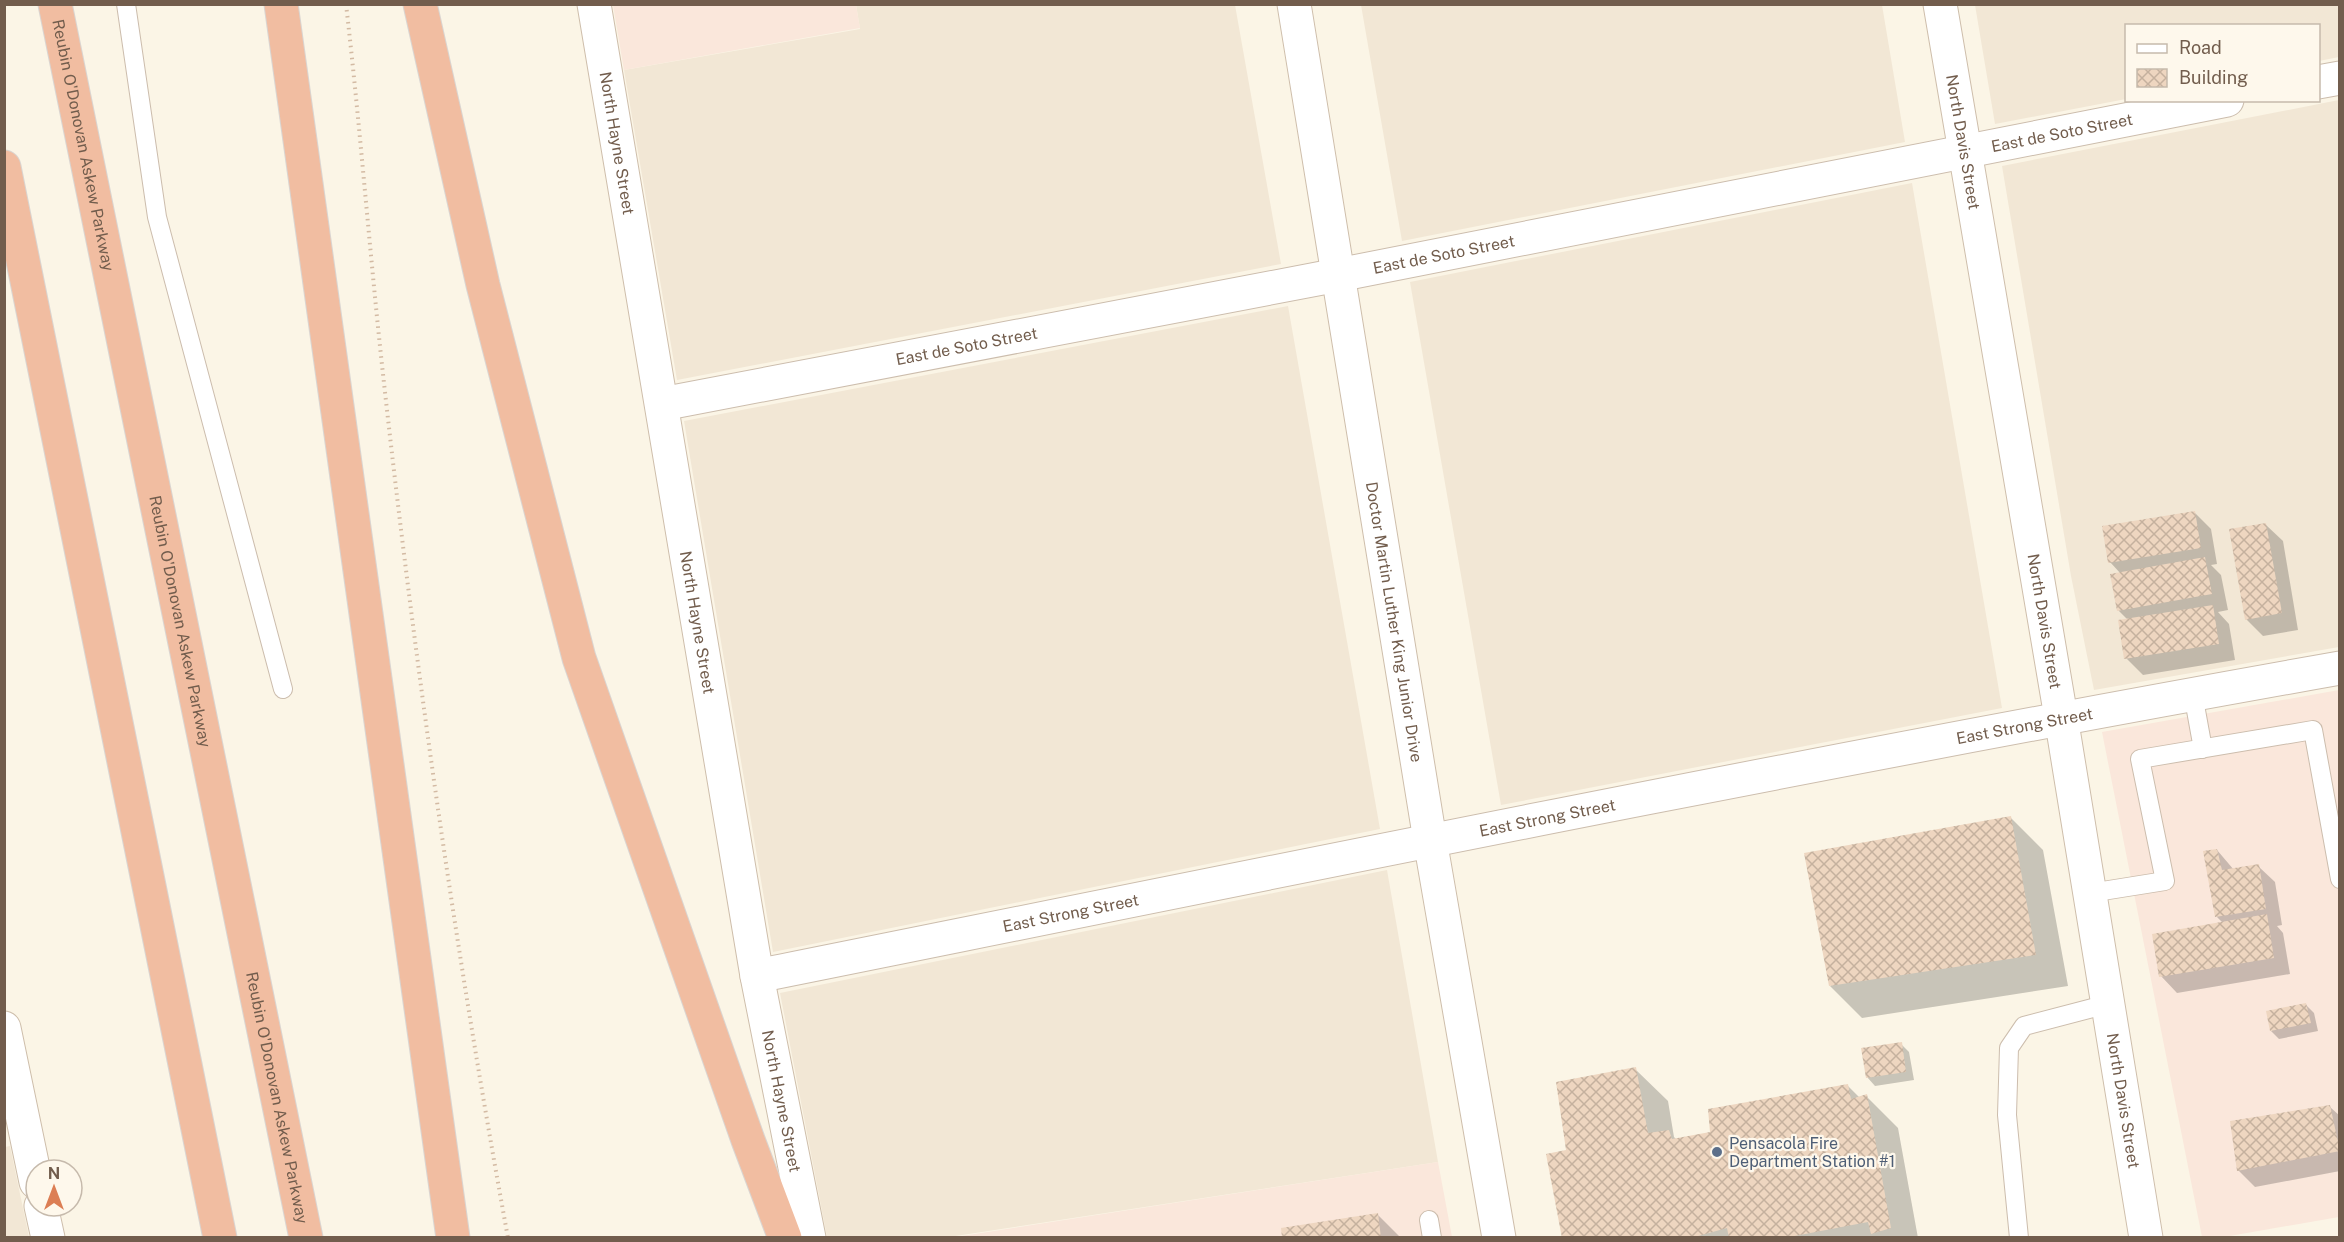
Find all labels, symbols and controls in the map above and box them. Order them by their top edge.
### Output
street label: Reubin O'Donovan Askew Parkway [49,17,119,273]
legend [2125,24,2320,102]
text: Road [2179,37,2222,58]
text: Building [2179,67,2248,88]
street label: North Hayne Street [596,70,639,216]
street label: North Davis Street [1943,73,1984,211]
street label: East de Soto Street [1989,109,2134,156]
street label: East de Soto Street [1371,231,1516,277]
street label: East de Soto Street [894,323,1039,369]
street label: Doctor Martin Luther King Junior Drive [1362,480,1427,764]
street label: Reubin O'Donovan Askew Parkway [146,494,216,749]
street label: North Hayne Street [676,549,719,695]
street label: North Davis Street [2024,552,2066,690]
street label: East Strong Street [1955,704,2094,748]
street label: East Strong Street [1478,795,1617,840]
street label: East Strong Street [1001,890,1140,936]
street label: Reubin O'Donovan Askew Parkway [243,970,312,1226]
street label: North Hayne Street [758,1028,805,1174]
street label: North Davis Street [2103,1032,2144,1170]
place label: Pensacola Fire Department Station #1 [1729,1134,1895,1171]
marker: Pensacola Fire Department Station #1 [1710,1145,1724,1159]
north arrow [24,1158,84,1218]
text: N [48,1164,60,1183]

